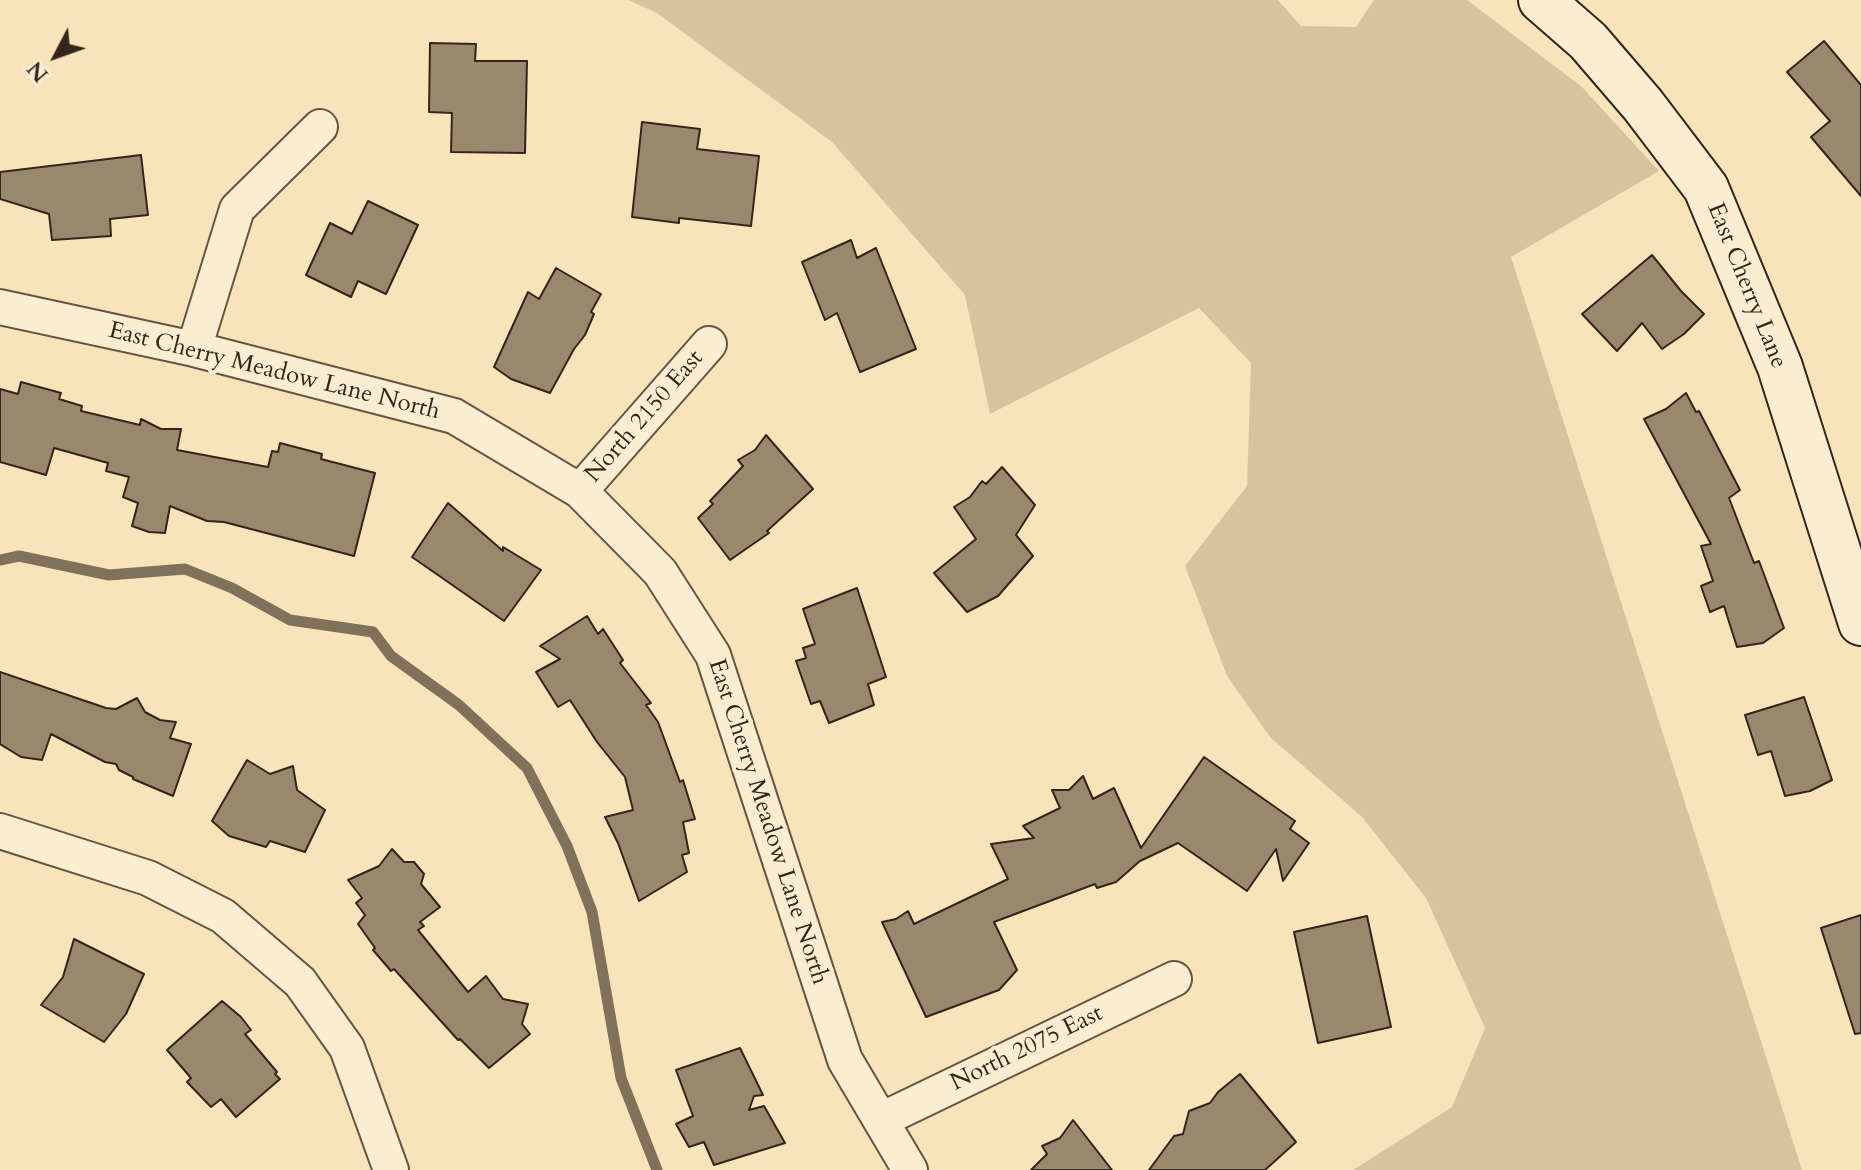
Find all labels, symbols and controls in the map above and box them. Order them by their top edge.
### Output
north arrow [16,16,96,96]
text: N [20,55,55,89]
street label: East Cherry Lane [1700,199,1792,373]
street label: East Cherry Meadow Lane North [105,317,443,427]
street label: North 2150 East [580,345,710,489]
street label: East Cherry Meadow Lane North [701,656,833,988]
street label: North 2075 East [946,1000,1108,1098]

